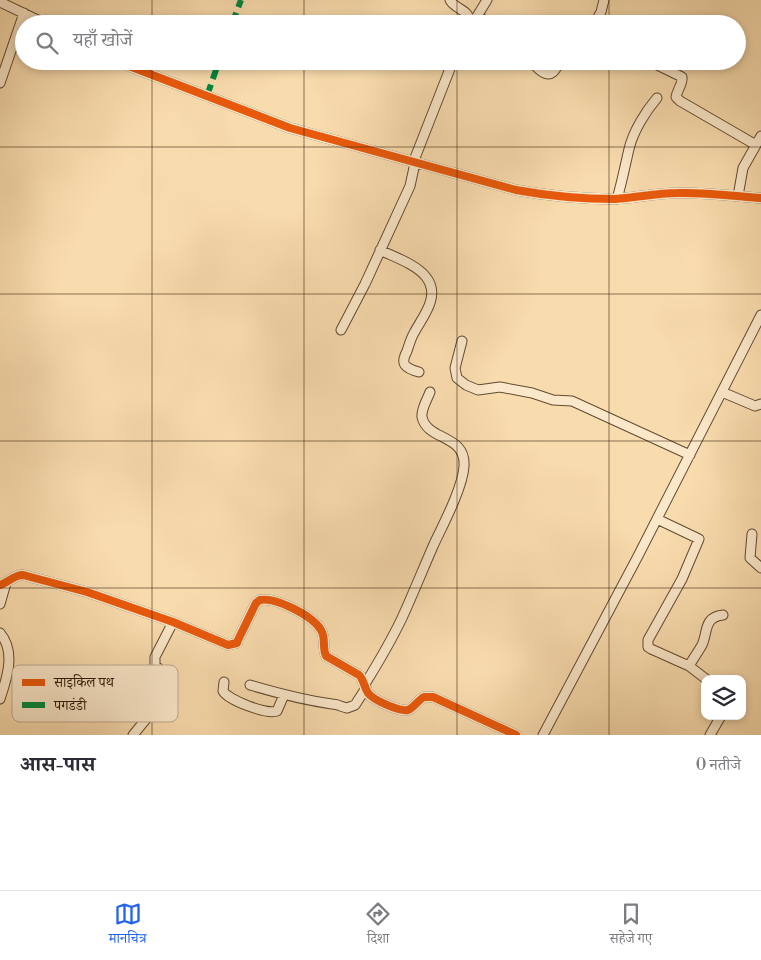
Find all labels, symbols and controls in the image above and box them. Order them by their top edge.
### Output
search box [15,15,746,70]
text: यहाँ खोजें [73,28,133,52]
icon: search [33,29,61,57]
legend [12,665,178,722]
text: साइकिल पथ [53,674,115,692]
map controls [701,675,746,720]
button: layers [701,675,746,720]
text: पगडंडी [53,697,87,715]
text: आस-पास [20,752,95,778]
text: 0 नतीजे [696,755,741,775]
tab: मानचित्र [109,900,147,952]
tab: दिशा [364,900,392,952]
tab: सहेजे गए [610,900,652,952]

